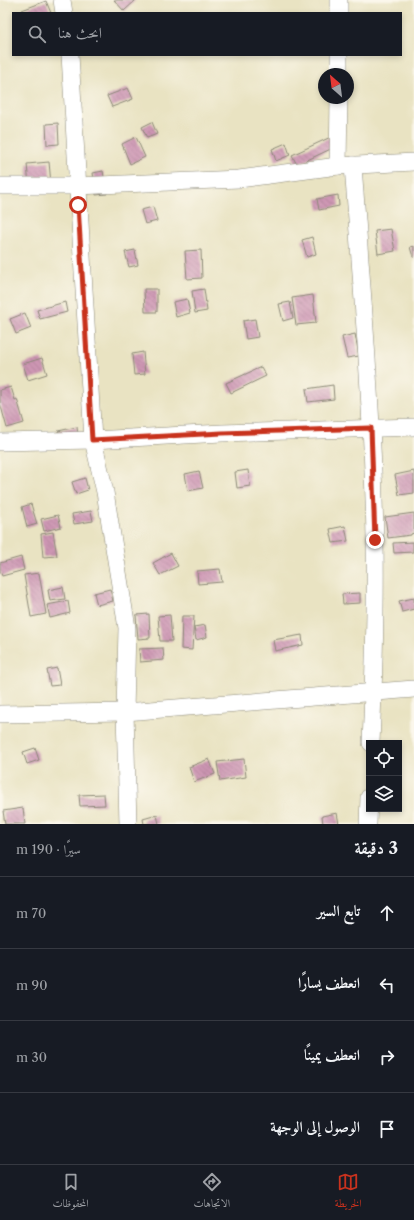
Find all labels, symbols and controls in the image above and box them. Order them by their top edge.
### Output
search box [12,12,402,56]
icon: search [26,23,48,45]
text: ابحث هنا [58,23,102,42]
north arrow [318,68,354,104]
route start [69,196,87,214]
route end [366,531,384,549]
map controls [366,740,402,812]
button: locate [366,740,402,776]
button: layers [366,776,402,812]
text: 3 دقيقة [354,838,398,858]
text: سيرًا · 190 m [16,841,81,857]
text: تابع السير [317,901,360,920]
icon: ahead [376,902,398,924]
text: 70 m [16,905,46,921]
text: انعطف يسارًا [298,973,360,992]
icon: left [376,974,398,996]
text: 90 m [16,977,47,993]
text: انعطف يمينًا [304,1045,360,1064]
icon: right [376,1046,398,1068]
text: 30 m [16,1049,47,1065]
text: الوصول إلى الوجهة [270,1117,360,1136]
icon: arrive [376,1118,398,1140]
tab: المحفوظات [52,1171,89,1214]
tab: الاتجاهات [193,1171,230,1214]
tab: الخريطة [335,1171,362,1214]

